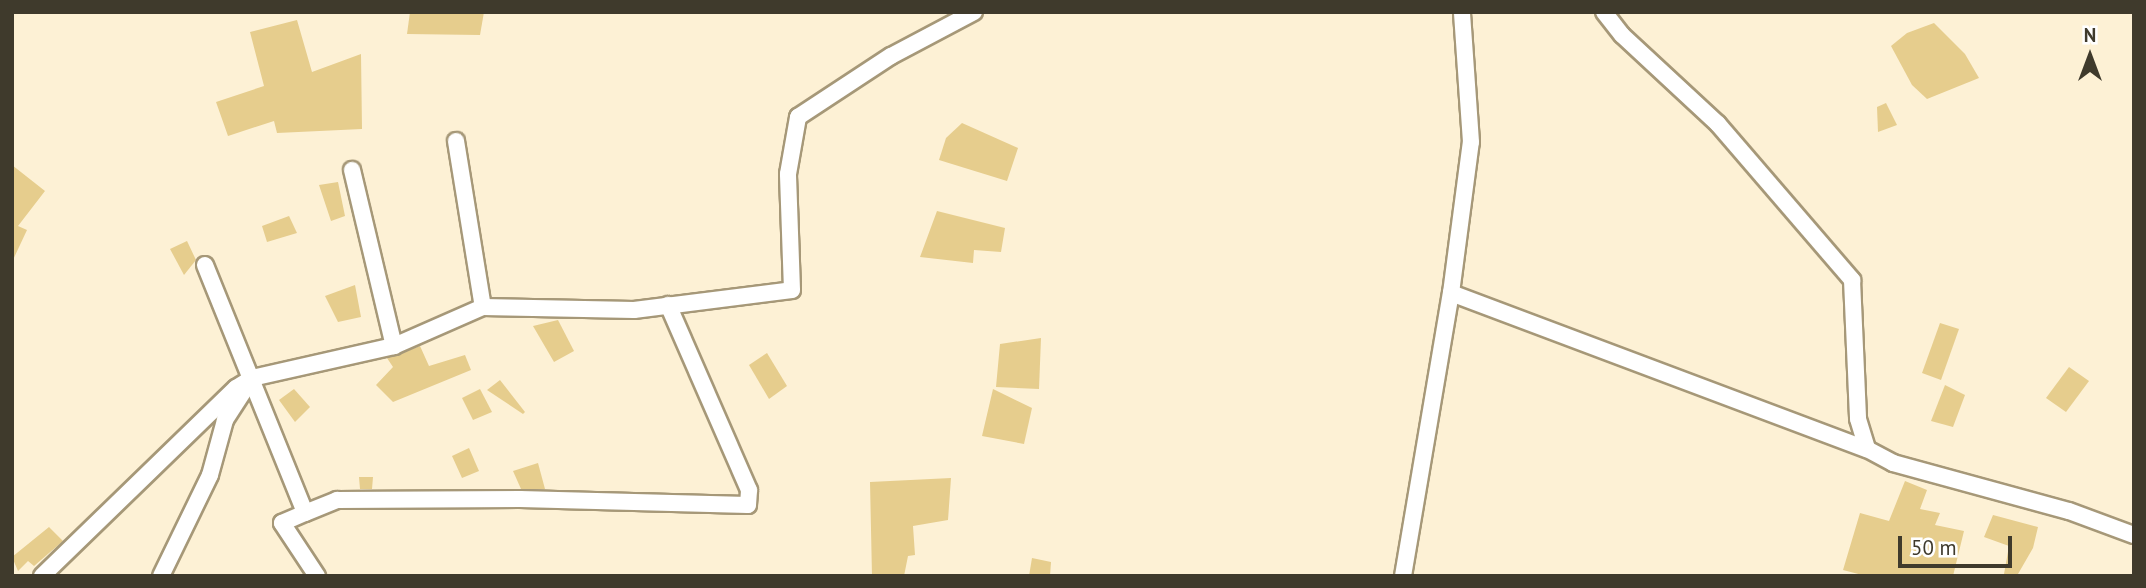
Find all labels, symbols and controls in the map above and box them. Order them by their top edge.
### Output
north arrow [2055,21,2125,91]
text: N [2084,23,2096,47]
scale bar [1901,522,2015,566]
text: 50 m [1911,534,1957,561]

